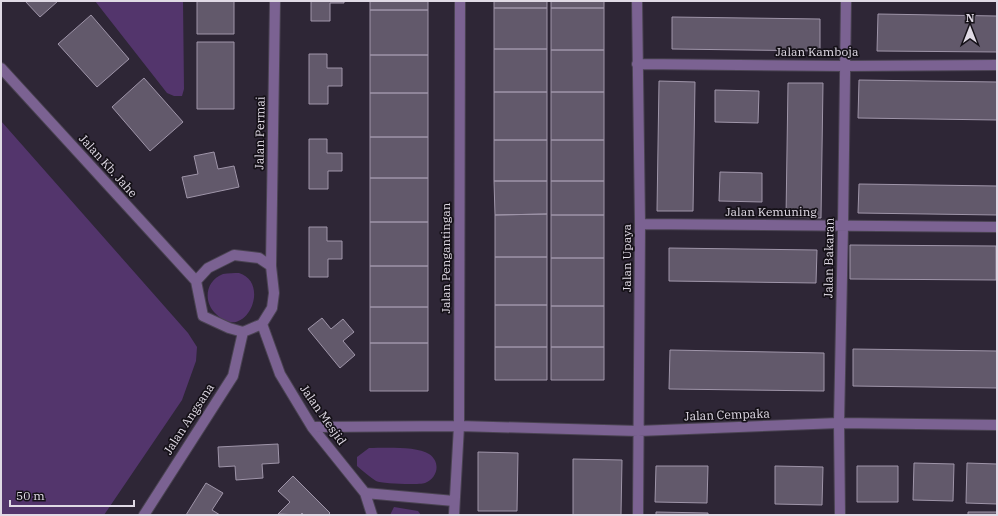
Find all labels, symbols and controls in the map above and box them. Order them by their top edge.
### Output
north arrow [950,8,990,48]
text: N [966,11,975,25]
street label: Jalan Kamboja [775,44,859,59]
street label: Jalan Permai [251,96,268,170]
street label: Jalan Kb. Jahe [76,131,141,200]
street label: Jalan Pengantingan [438,202,453,314]
street label: Jalan Kemuning [725,204,817,219]
street label: Jalan Bakaran [820,217,837,298]
street label: Jalan Upaya [619,224,634,292]
street label: Jalan Angsana [160,380,217,457]
street label: Jalan Mesjid [297,382,350,448]
street label: Jalan Cempaka [684,405,771,423]
scale bar [10,482,134,508]
text: 50 m [16,488,45,503]

